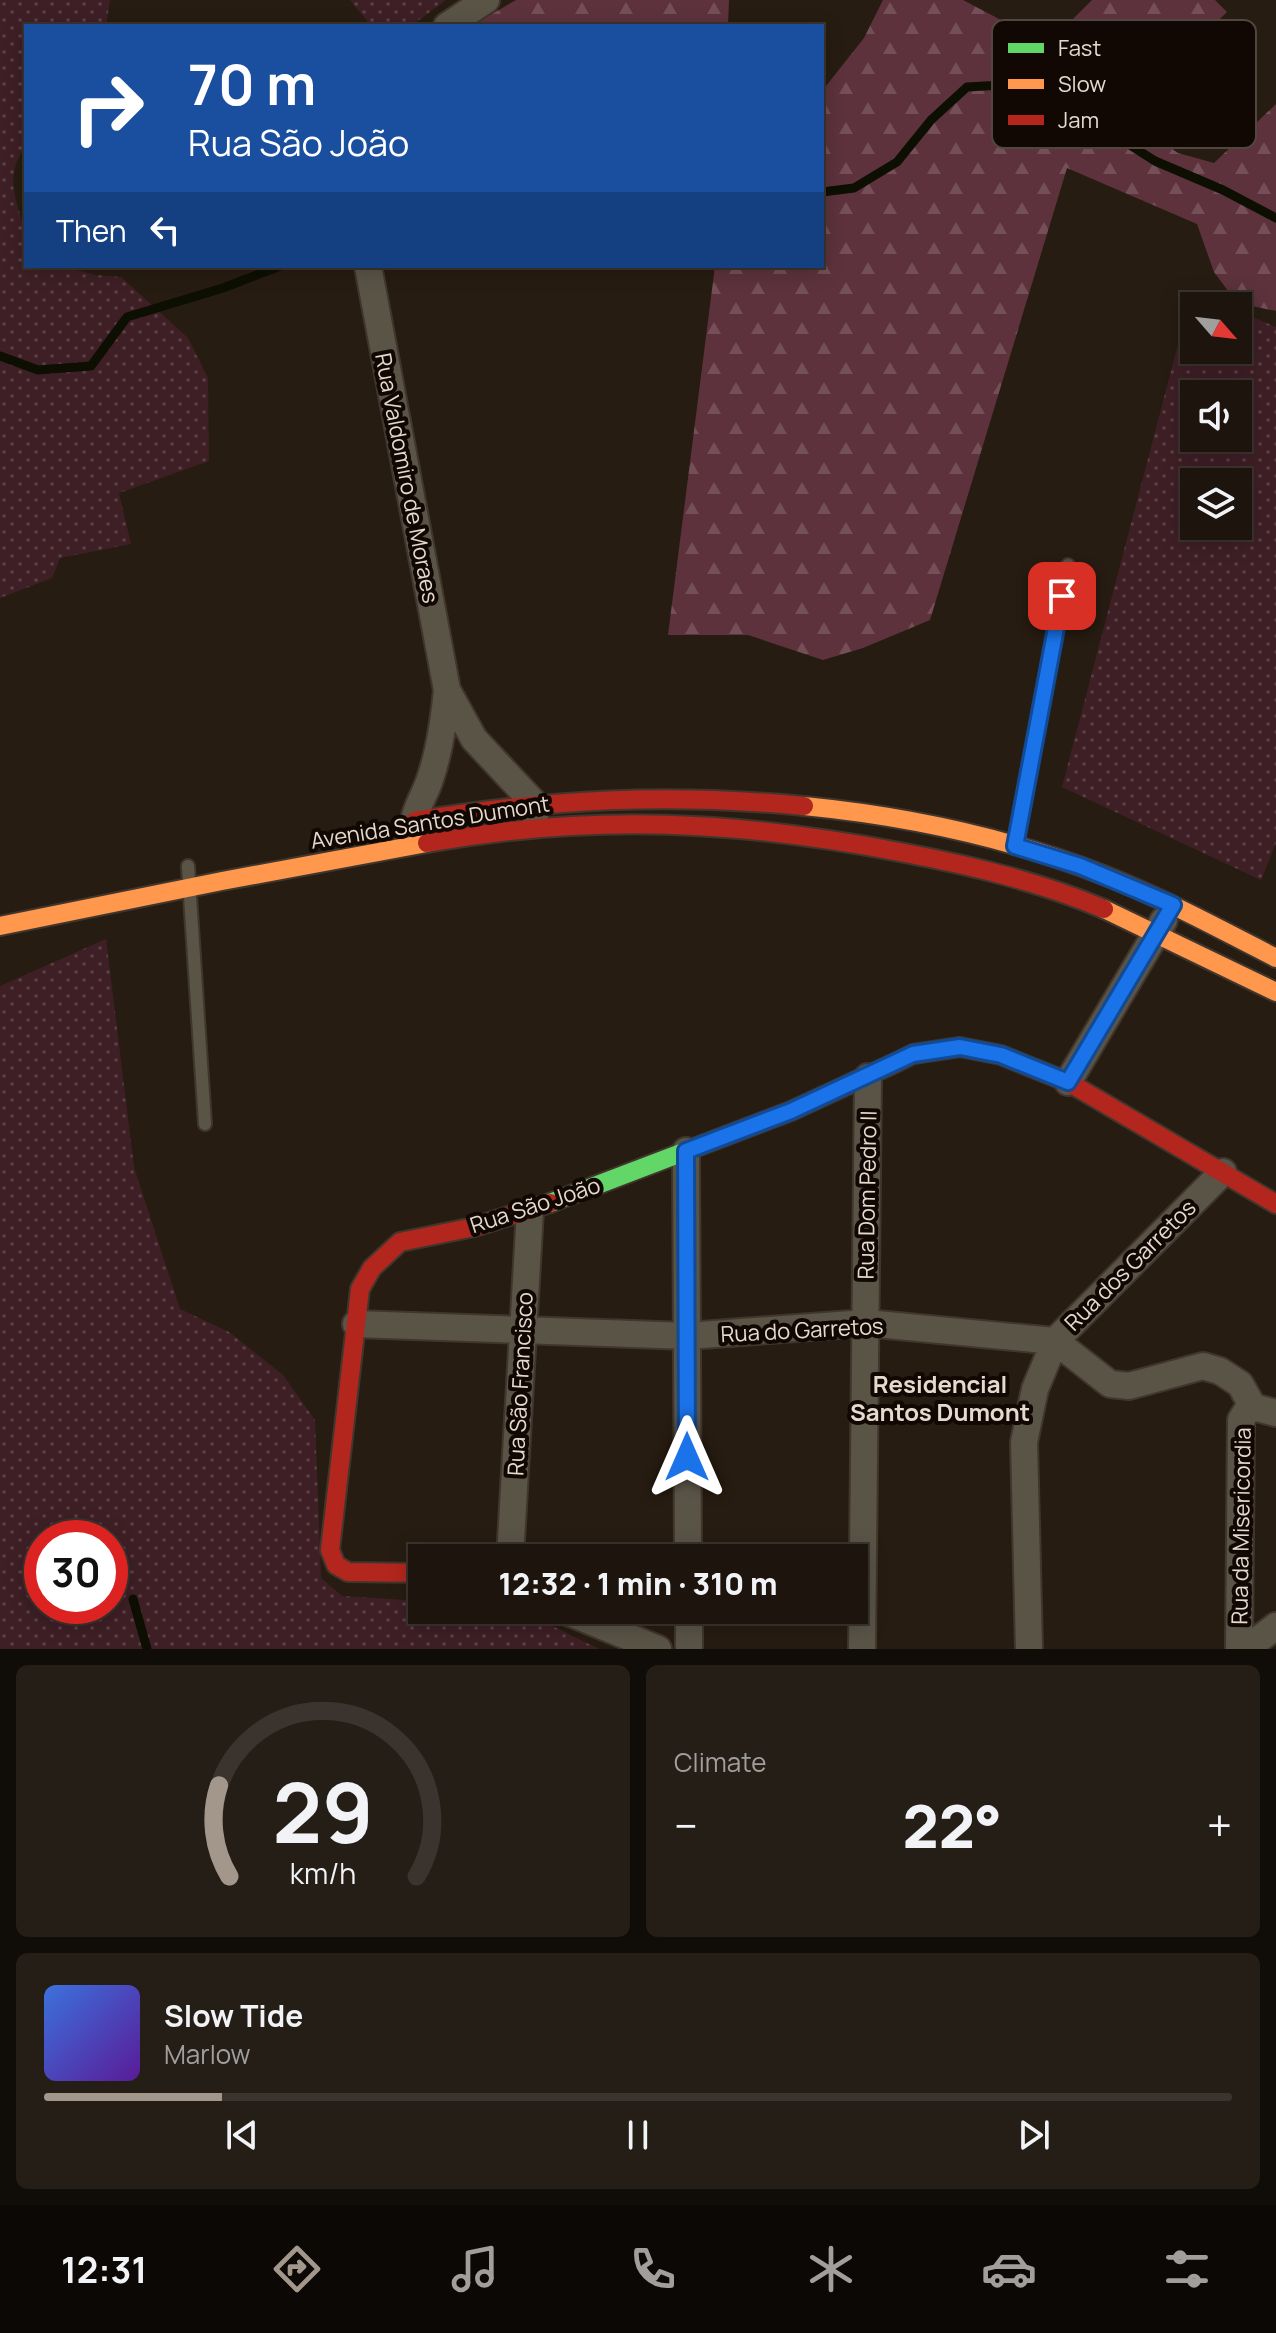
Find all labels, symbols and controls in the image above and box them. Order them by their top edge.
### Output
legend [992,20,1256,148]
text: Fast [1058,33,1101,63]
text: 70 m [188,45,316,122]
icon: right [56,56,160,160]
text: Slow [1058,69,1106,99]
text: Jam [1058,105,1099,135]
text: Rua São João [188,118,409,167]
icon: left [143,208,187,252]
text: Then [56,210,127,251]
north arrow [1180,292,1252,364]
map controls [1180,292,1252,540]
street label: Rua Valdomiro de Moraes [368,350,446,606]
button: sound [1180,380,1252,452]
button: layers [1180,468,1252,540]
pin [1028,562,1096,630]
icon: arrive [1040,574,1084,618]
street label: Avenida Santos Dumont [308,788,552,856]
street label: Rua Dom Pedro II [851,1110,883,1280]
street label: Rua São João [466,1170,604,1240]
street label: Rua dos Garretos [1058,1193,1202,1337]
street label: Rua São Francisco [500,1291,540,1477]
street label: Rua do Garretos [720,1311,884,1349]
district label: Residencial Santos Dumont [850,1367,1030,1428]
position arrow [645,1415,729,1499]
street label: Rua da Misericordia [1224,1427,1258,1625]
speed limit sign: 30 [24,1520,128,1624]
text: 12:32 · 1 min · 310 m [498,1563,778,1604]
text: Climate [674,1744,766,1780]
text: 29 [272,1754,374,1868]
text: 22° [902,1784,1002,1866]
text: − [674,1795,698,1855]
text: + [1207,1795,1232,1855]
text: km/h [290,1854,356,1893]
text: Slow Tide [164,1995,303,2036]
text: Marlow [164,2036,251,2072]
icon: previous [220,2113,264,2157]
icon: pause [616,2113,660,2157]
icon: next [1012,2113,1056,2157]
icon: directions [269,2241,325,2297]
icon: music [447,2241,503,2297]
icon: phone [625,2241,681,2297]
icon: climate [803,2241,859,2297]
icon: car [981,2241,1037,2297]
icon: filters [1159,2241,1215,2297]
text: 12:31 [61,2245,147,2294]

